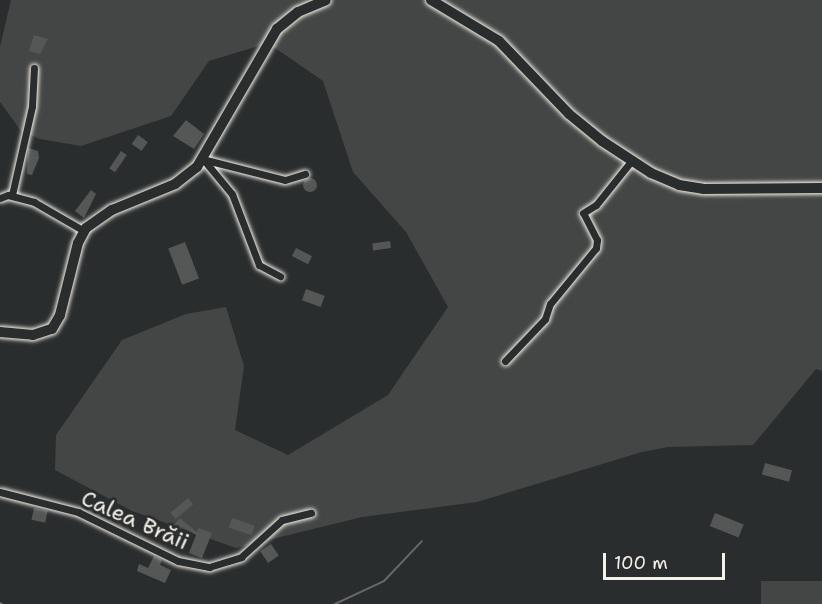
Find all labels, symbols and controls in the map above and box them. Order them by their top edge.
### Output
street label: Calea Brăii [77,485,193,555]
scale bar [606,541,728,579]
text: 100 m [614,551,668,575]

